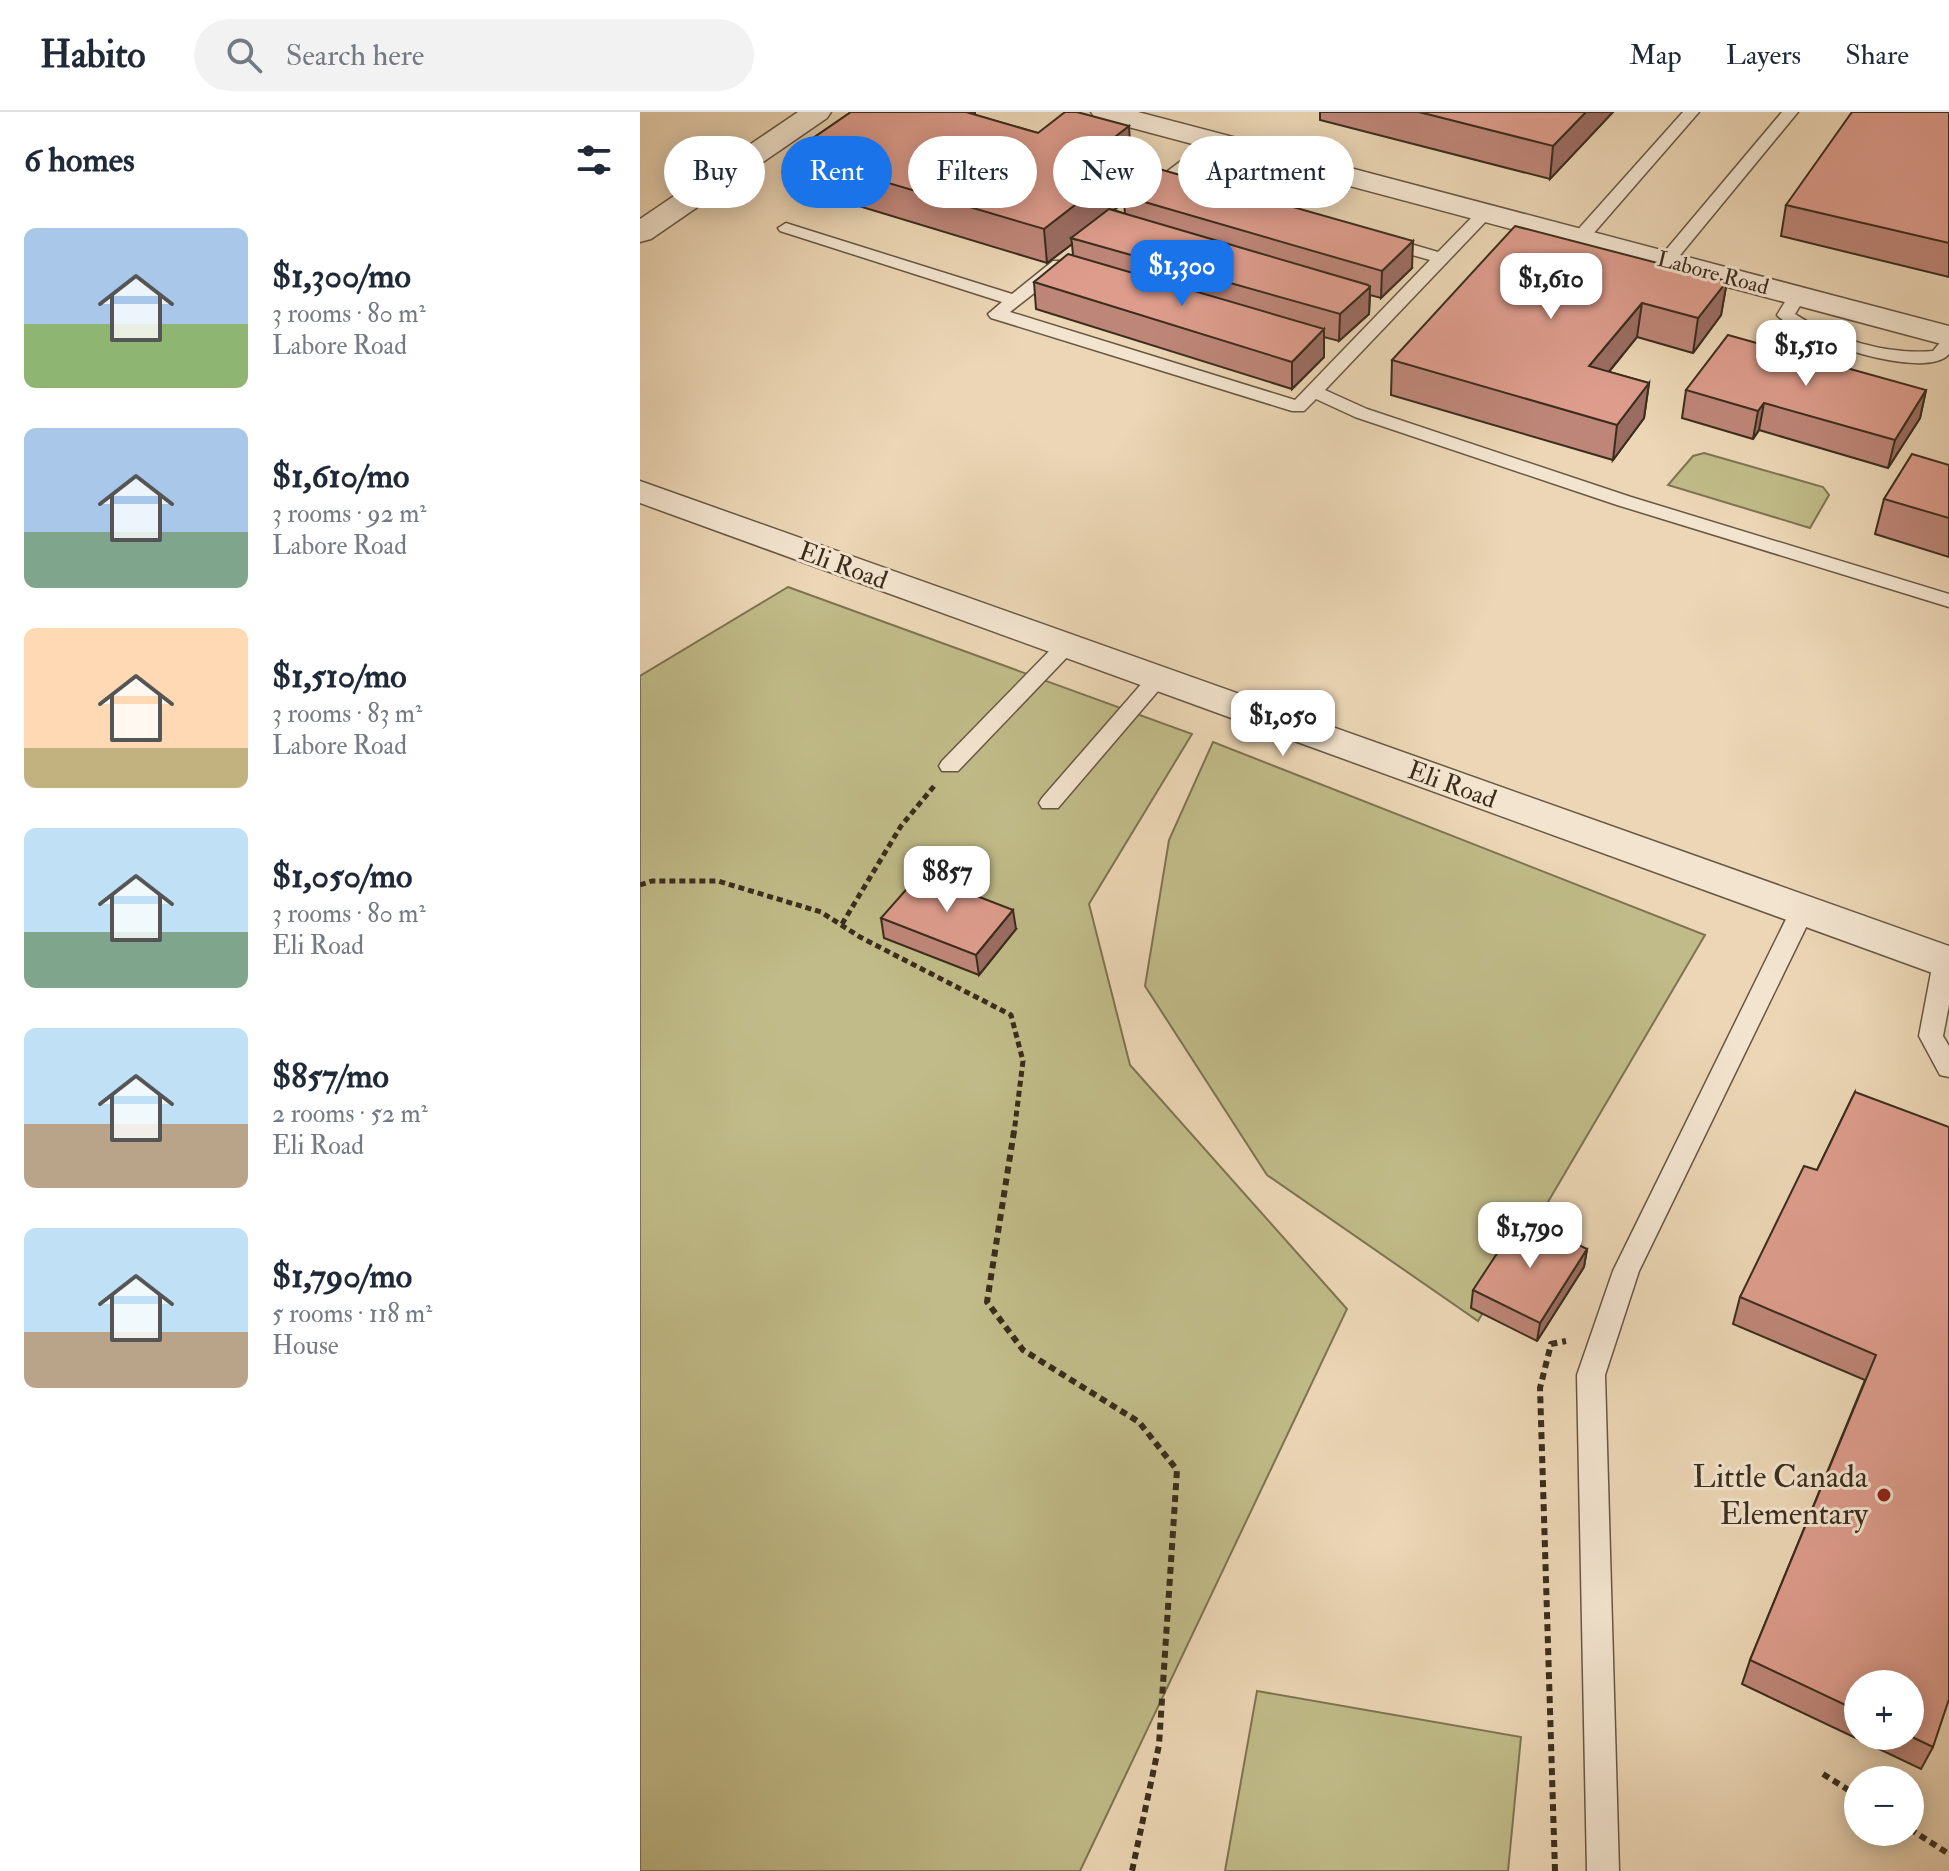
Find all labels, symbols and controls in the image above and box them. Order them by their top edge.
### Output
search box [194,19,754,91]
text: Habito [40,31,146,79]
icon: search [222,33,266,77]
text: Search here [286,37,424,74]
text: Map [1629,38,1682,73]
text: Layers [1726,38,1801,73]
text: Share [1845,38,1909,73]
chip: Buy [664,136,765,208]
chip: Rent [781,136,892,208]
chip: Filters [908,136,1037,208]
chip: New [1053,136,1162,208]
chip: Apartment [1178,136,1354,208]
icon: filters [572,138,616,182]
text: 6 homes [24,139,135,182]
pin: $1,300 [1117,240,1247,308]
street label: Labore Road [1654,245,1772,301]
text: $1,300 [1149,250,1215,282]
pin: $1,610 [1486,253,1616,321]
text: $1,300/mo [272,255,411,298]
icon: home [88,260,184,356]
text: $1,610 [1518,263,1584,295]
text: 3 rooms · 80 m² [272,298,426,330]
pin: $1,510 [1741,320,1871,388]
text: Labore Road [272,330,407,362]
text: $1,510 [1774,330,1838,362]
text: $1,610/mo [272,455,409,498]
icon: home [88,460,184,556]
text: 3 rooms · 92 m² [272,498,427,530]
text: Labore Road [272,530,407,562]
street label: Eli Road [794,535,892,597]
text: $1,510/mo [272,655,407,698]
icon: home [88,660,184,756]
pin: $1,050 [1218,690,1348,758]
text: 3 rooms · 83 m² [272,698,422,730]
text: $1,050 [1249,700,1317,732]
text: Labore Road [272,730,407,762]
street label: Eli Road [1403,754,1501,816]
pin: $857 [900,846,994,914]
text: $1,050/mo [272,855,412,898]
text: $857 [922,856,972,888]
icon: home [88,860,184,956]
text: 3 rooms · 80 m² [272,898,426,930]
text: Eli Road [272,930,364,962]
text: $857/mo [272,1055,389,1098]
icon: home [88,1060,184,1156]
text: 2 rooms · 52 m² [272,1098,428,1130]
text: Eli Road [272,1130,364,1162]
pin: $1,790 [1465,1202,1595,1270]
text: $1,790 [1496,1212,1564,1244]
text: $1,790/mo [272,1255,412,1298]
icon: home [88,1260,184,1356]
text: 5 rooms · 118 m² [272,1298,432,1330]
text: House [272,1330,339,1362]
place label: Little Canada Elementary [1693,1457,1869,1534]
marker: Little Canada Elementary [1875,1486,1893,1504]
map controls [1844,1670,1924,1846]
button: + [1844,1670,1924,1750]
button: − [1844,1766,1924,1846]

